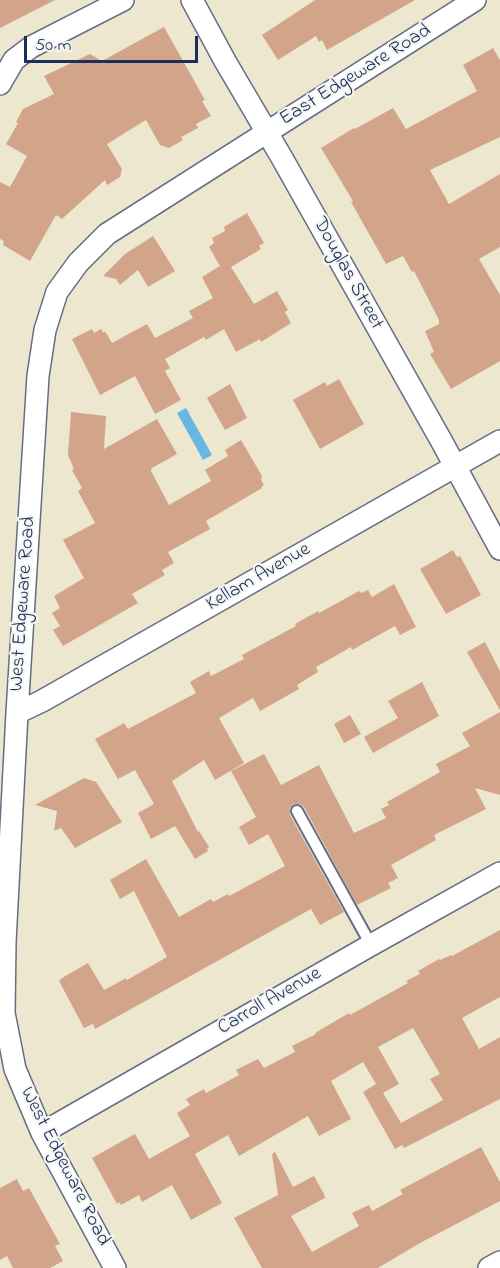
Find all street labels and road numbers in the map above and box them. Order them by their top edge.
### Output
street label: East Edgeware Road [276,20,436,132]
street label: Douglas Street [306,214,388,334]
street label: West Edgeware Road [6,516,42,692]
street label: Kellam Avenue [203,538,315,618]
street label: Carroll Avenue [214,963,326,1041]
street label: West Edgeware Road [14,1083,114,1251]

